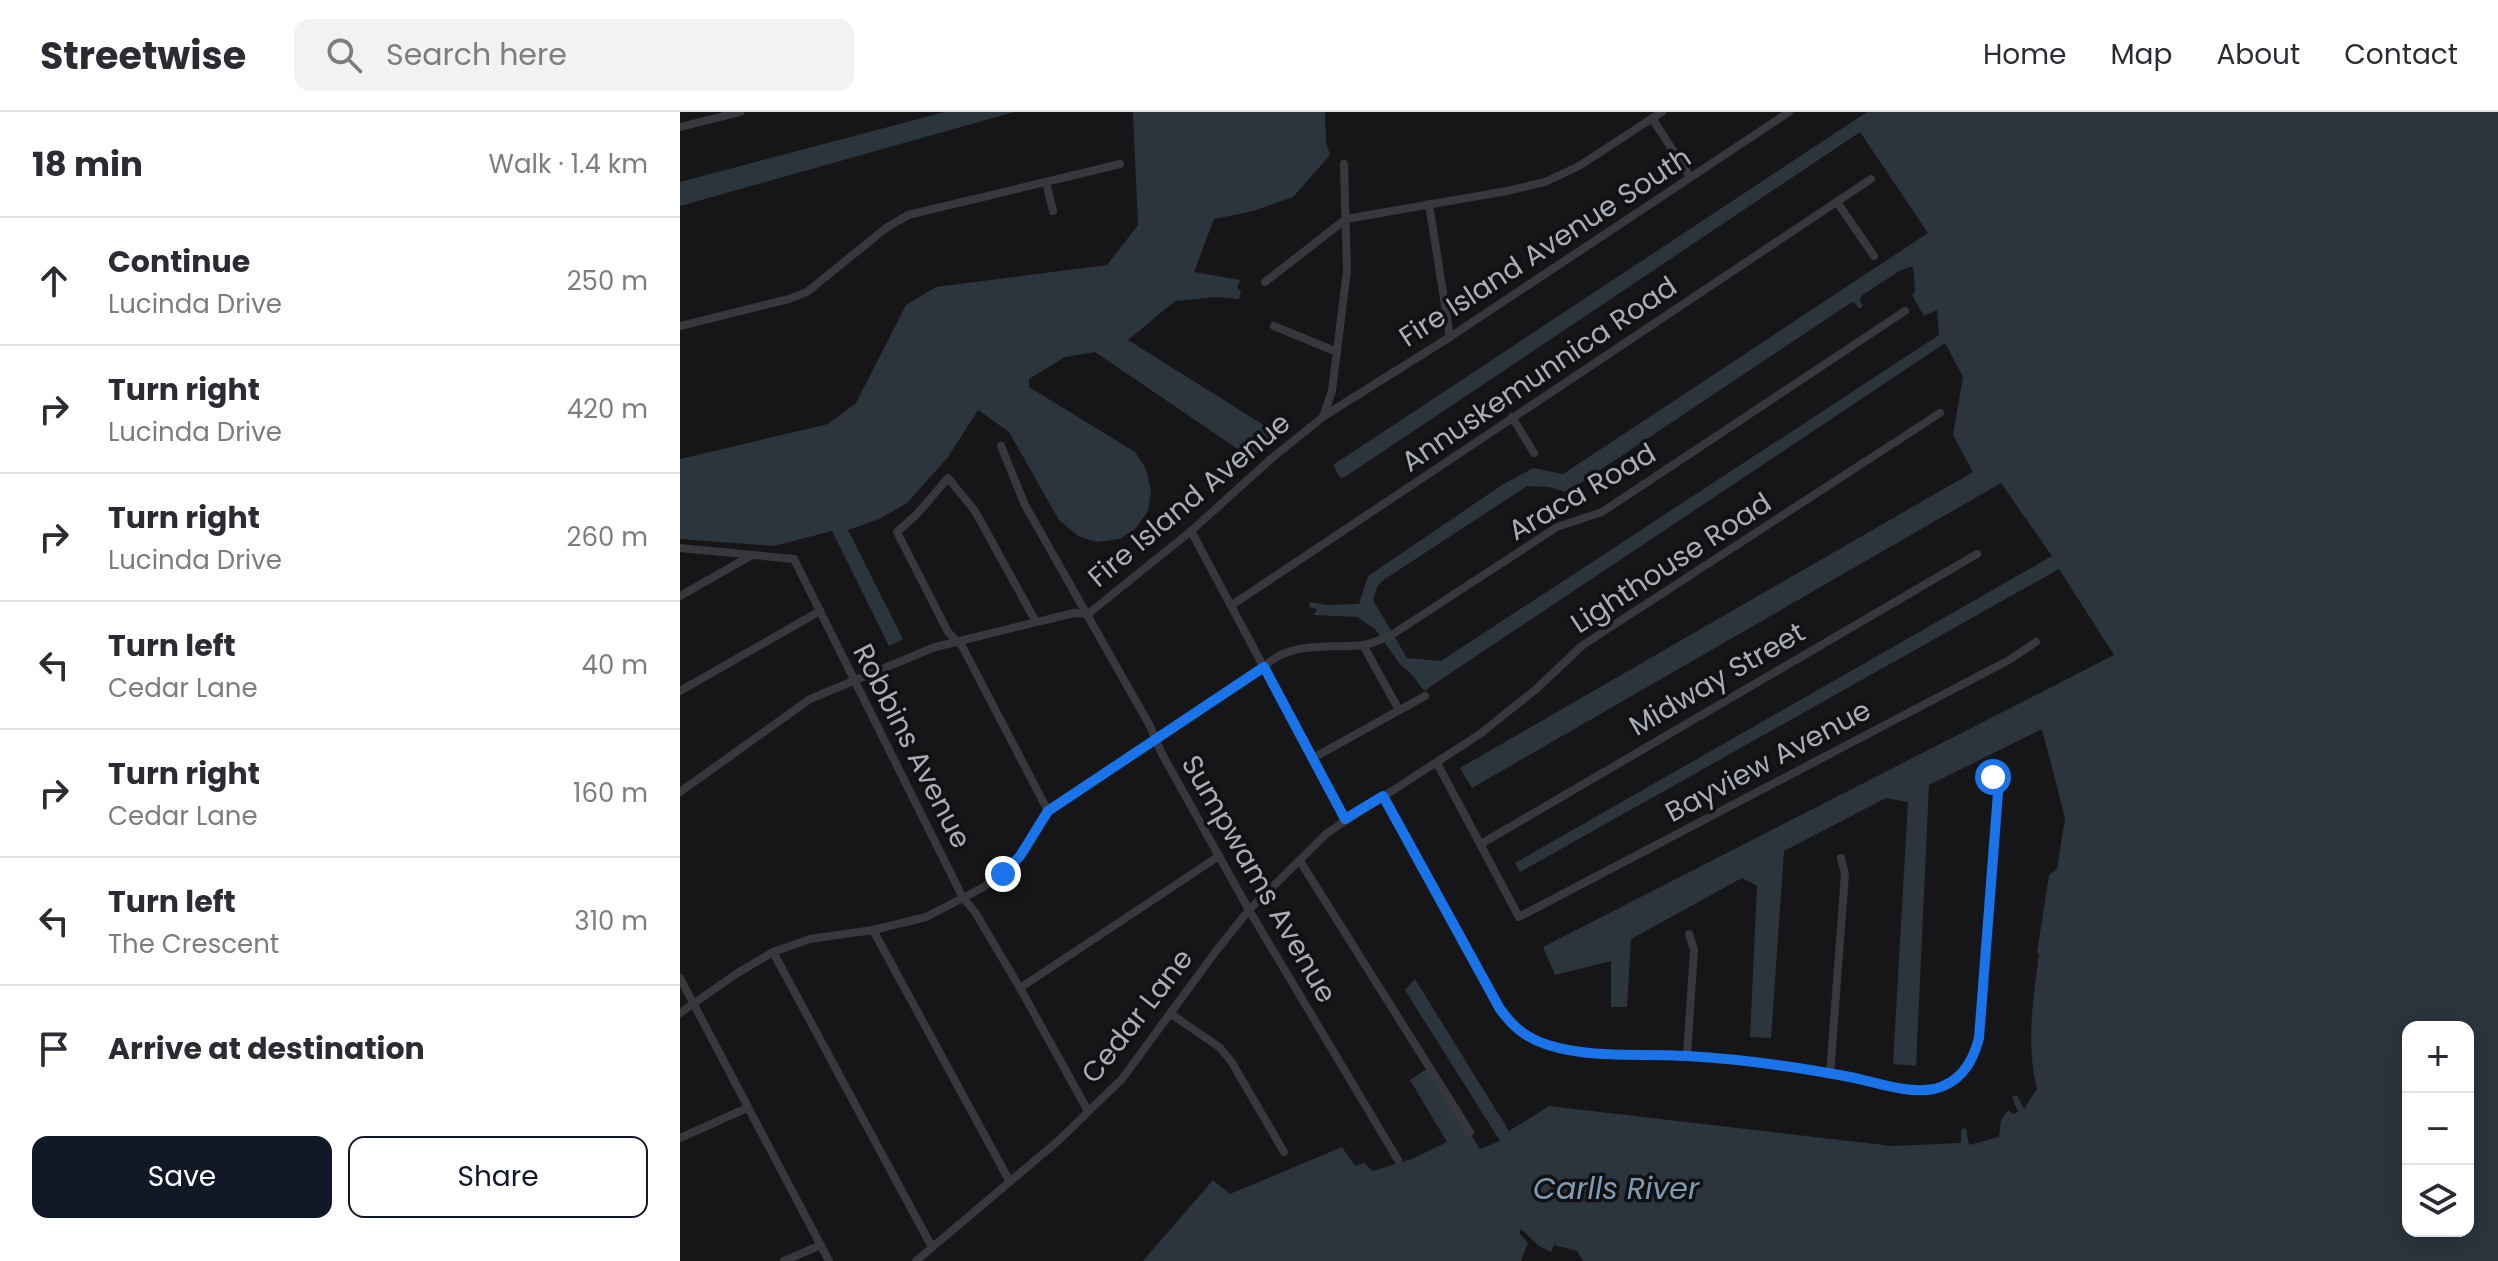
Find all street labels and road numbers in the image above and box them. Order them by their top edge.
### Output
street label: Fire Island Avenue South [1391,138,1699,356]
street label: Annuskemunnica Road [1393,267,1685,481]
street label: Fire Island Avenue [1080,404,1298,596]
street label: Araca Road [1501,434,1663,550]
street label: Lighthouse Road [1563,483,1779,643]
street label: Midway Street [1622,613,1812,745]
street label: Robbins Avenue [844,637,980,855]
street label: Bayview Avenue [1658,690,1878,832]
street label: Sumpwams Avenue [1172,748,1346,1010]
street label: Cedar Lane [1072,941,1202,1091]

